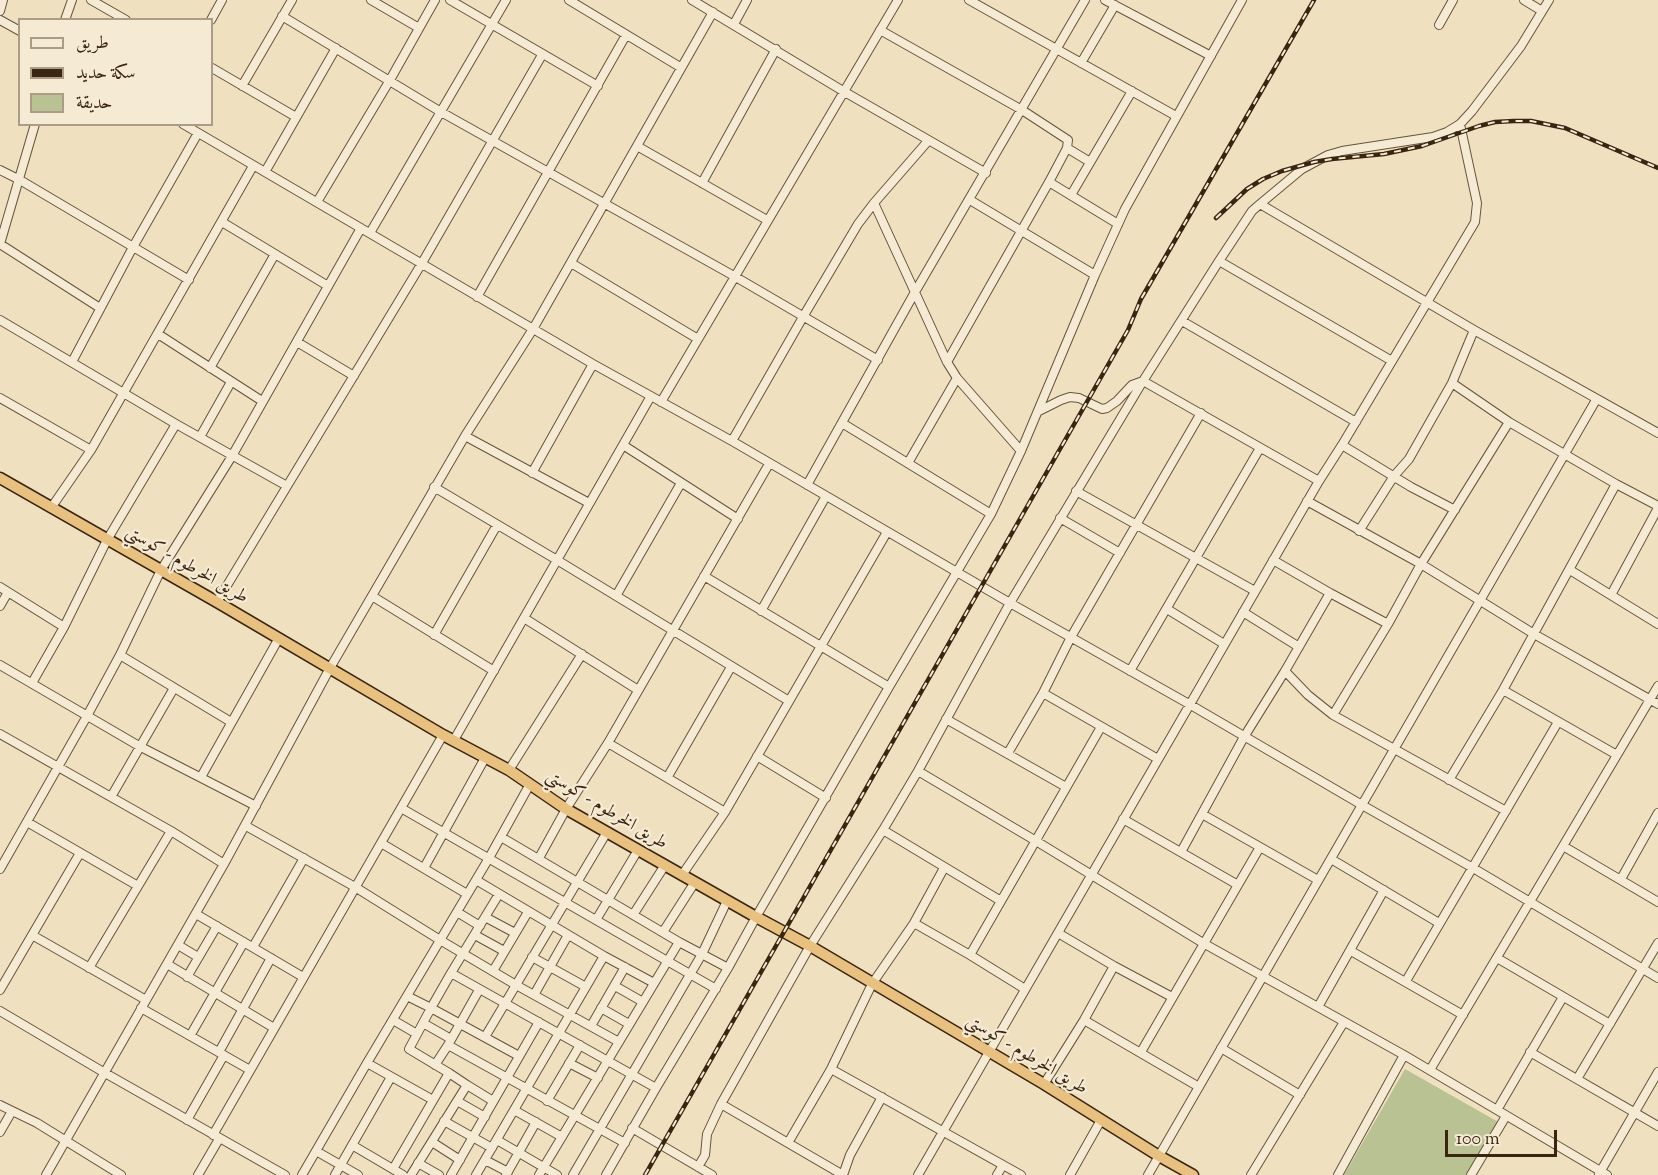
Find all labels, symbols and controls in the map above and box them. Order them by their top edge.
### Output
legend [18,18,213,126]
text: طريق [76,31,109,57]
text: سكة حديد [76,61,136,87]
text: حديقة [76,91,112,117]
street label: طريق الخرطوم - كوستي [121,522,251,610]
street label: طريق الخرطوم - كوستي [541,766,671,856]
street label: طريق الخرطوم - كوستي [961,1011,1091,1101]
scale bar [1448,1118,1560,1156]
text: 100 m [1456,1127,1500,1153]

